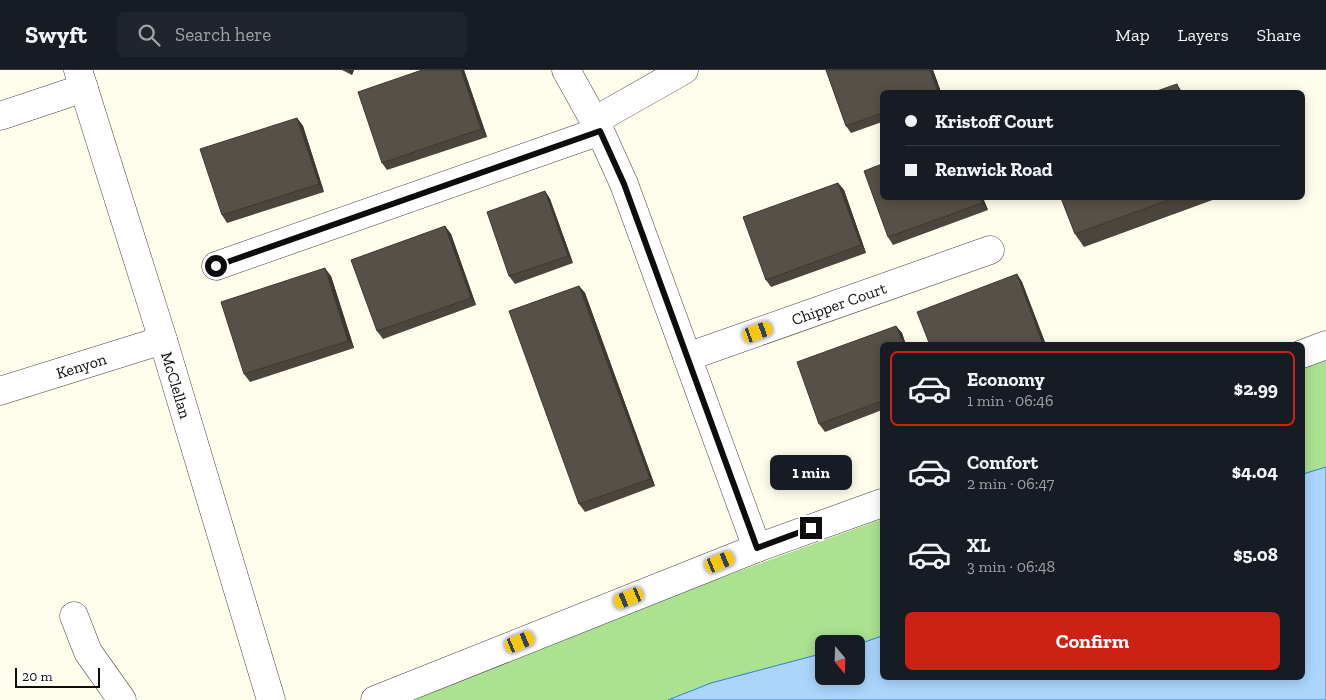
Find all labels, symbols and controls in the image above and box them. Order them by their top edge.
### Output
search box [117,12,467,57]
text: Swyft [25,20,87,49]
icon: search [135,21,163,49]
text: Search here [175,23,271,46]
text: Map [1115,24,1150,46]
text: Layers [1178,24,1229,46]
text: Share [1257,24,1301,46]
text: Kristoff Court [935,110,1053,133]
text: Renwick Road [935,158,1053,181]
route start [205,255,227,277]
street label: Chipper Court [789,278,889,329]
car [741,320,774,344]
street label: Kenyon [54,349,109,382]
street label: McClellan [158,349,196,421]
icon: car [907,366,952,411]
text: Economy [967,368,1045,391]
text: $2.99 [1234,377,1278,400]
text: 1 min · 06:46 [967,391,1053,410]
icon: car [907,449,952,494]
text: Comfort [967,451,1038,474]
callout: 1 min [770,456,852,490]
text: $4.04 [1232,460,1278,483]
text: 1 min [792,463,830,482]
text: 2 min · 06:47 [967,474,1054,493]
route end [800,517,822,539]
icon: car [907,532,952,577]
text: XL [967,534,990,557]
text: $5.08 [1233,543,1278,566]
car [703,549,736,575]
text: 3 min · 06:48 [967,557,1055,576]
car [612,585,645,611]
button: Confirm [905,612,1280,670]
car [503,629,536,655]
north arrow [815,635,865,685]
map controls [815,635,865,685]
scale bar [15,665,100,688]
text: 20 m [22,668,53,685]

